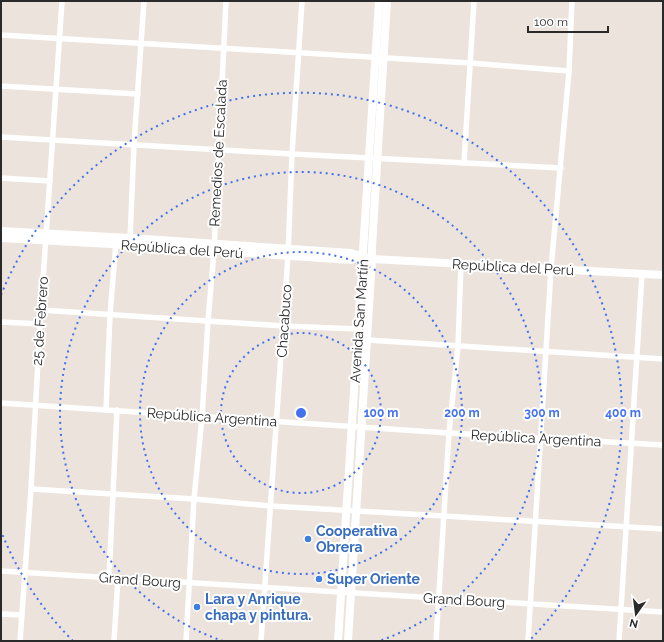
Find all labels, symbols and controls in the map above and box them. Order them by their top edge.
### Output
scale bar [528,8,608,34]
text: 100 m [534,15,568,29]
street label: Remedios de Escalada [206,79,230,227]
street label: República del Perú [120,237,244,261]
street label: República del Perú [451,256,575,278]
street label: Avenida San Martín [347,259,371,383]
street label: 25 de Febrero [29,276,51,366]
street label: Chacabuco [273,284,295,358]
street label: República Argentina [146,404,278,430]
centre of rings [294,406,308,420]
text: 100 m [364,406,398,420]
text: 200 m [444,406,480,420]
text: 300 m [524,406,560,420]
text: 400 m [605,406,641,420]
street label: República Argentina [470,427,602,449]
place label: Cooperativa Obrera [316,523,398,555]
marker: Cooperativa Obrera [303,534,313,544]
street label: Grand Bourg [98,569,182,591]
place label: Super Oriente [327,571,421,587]
marker: Super Oriente [314,574,324,584]
street label: Grand Bourg [422,590,506,610]
place label: Lara y Anrique chapa y pintura. [205,591,311,623]
north arrow [616,594,656,634]
marker: Lara y Anrique chapa y pintura. [192,602,202,612]
text: N [628,616,639,631]

